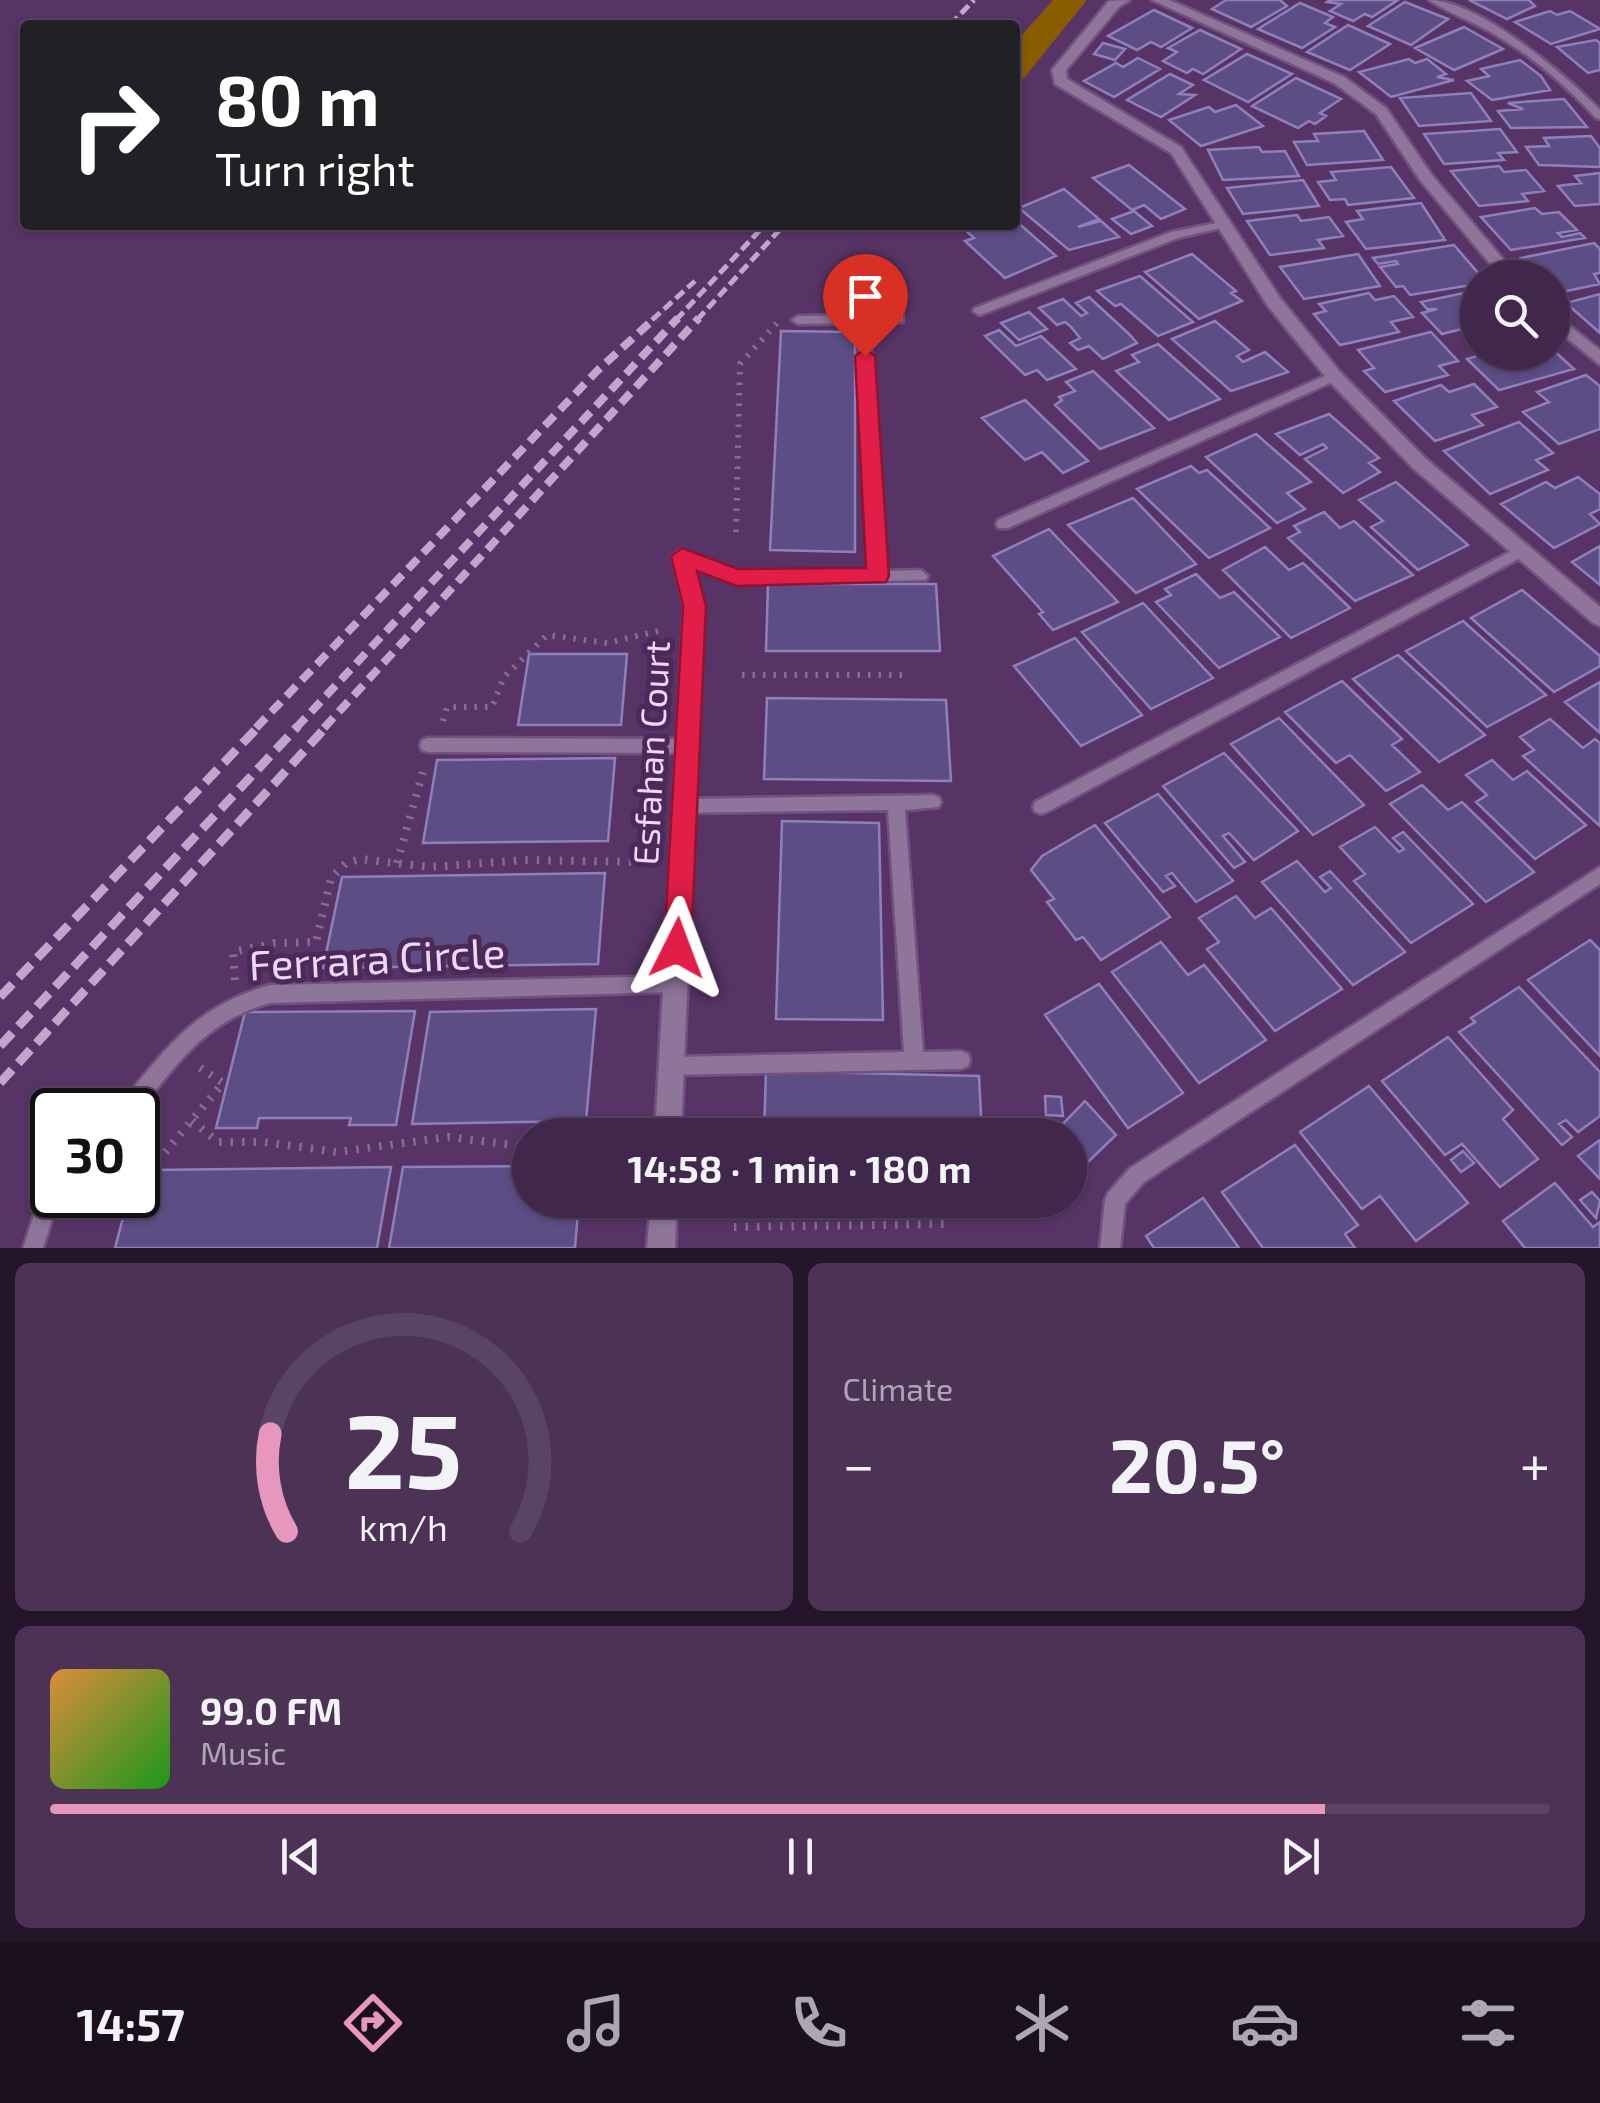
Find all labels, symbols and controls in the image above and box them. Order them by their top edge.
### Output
text: 80 m [215,56,380,140]
icon: right [50,60,180,190]
text: Turn right [215,141,415,195]
pin [823,254,908,357]
map controls [1460,260,1570,370]
button: search [1460,260,1570,370]
icon: arrive [838,269,893,324]
street label: Esfahan Court [623,640,677,866]
position arrow [625,896,729,1000]
street label: Ferrara Circle [247,925,506,989]
speed limit sign: 30 [30,1088,160,1218]
text: 14:58 · 1 min · 180 m [627,1145,972,1191]
text: Climate [843,1369,953,1407]
text: 25 [345,1385,463,1510]
text: 20.5° [1109,1418,1285,1508]
text: − [843,1430,875,1496]
text: + [1520,1430,1550,1496]
text: km/h [359,1505,448,1548]
text: 99.0 FM [200,1687,342,1733]
text: Music [200,1733,286,1771]
icon: previous [273,1829,328,1884]
icon: pause [773,1829,828,1884]
icon: next [1273,1829,1328,1884]
icon: directions [338,1988,408,2058]
icon: music [561,1988,631,2058]
icon: phone [784,1988,854,2058]
icon: climate [1007,1988,1077,2058]
icon: car [1230,1988,1300,2058]
icon: filters [1453,1988,1523,2058]
text: 14:57 [77,1996,185,2050]

